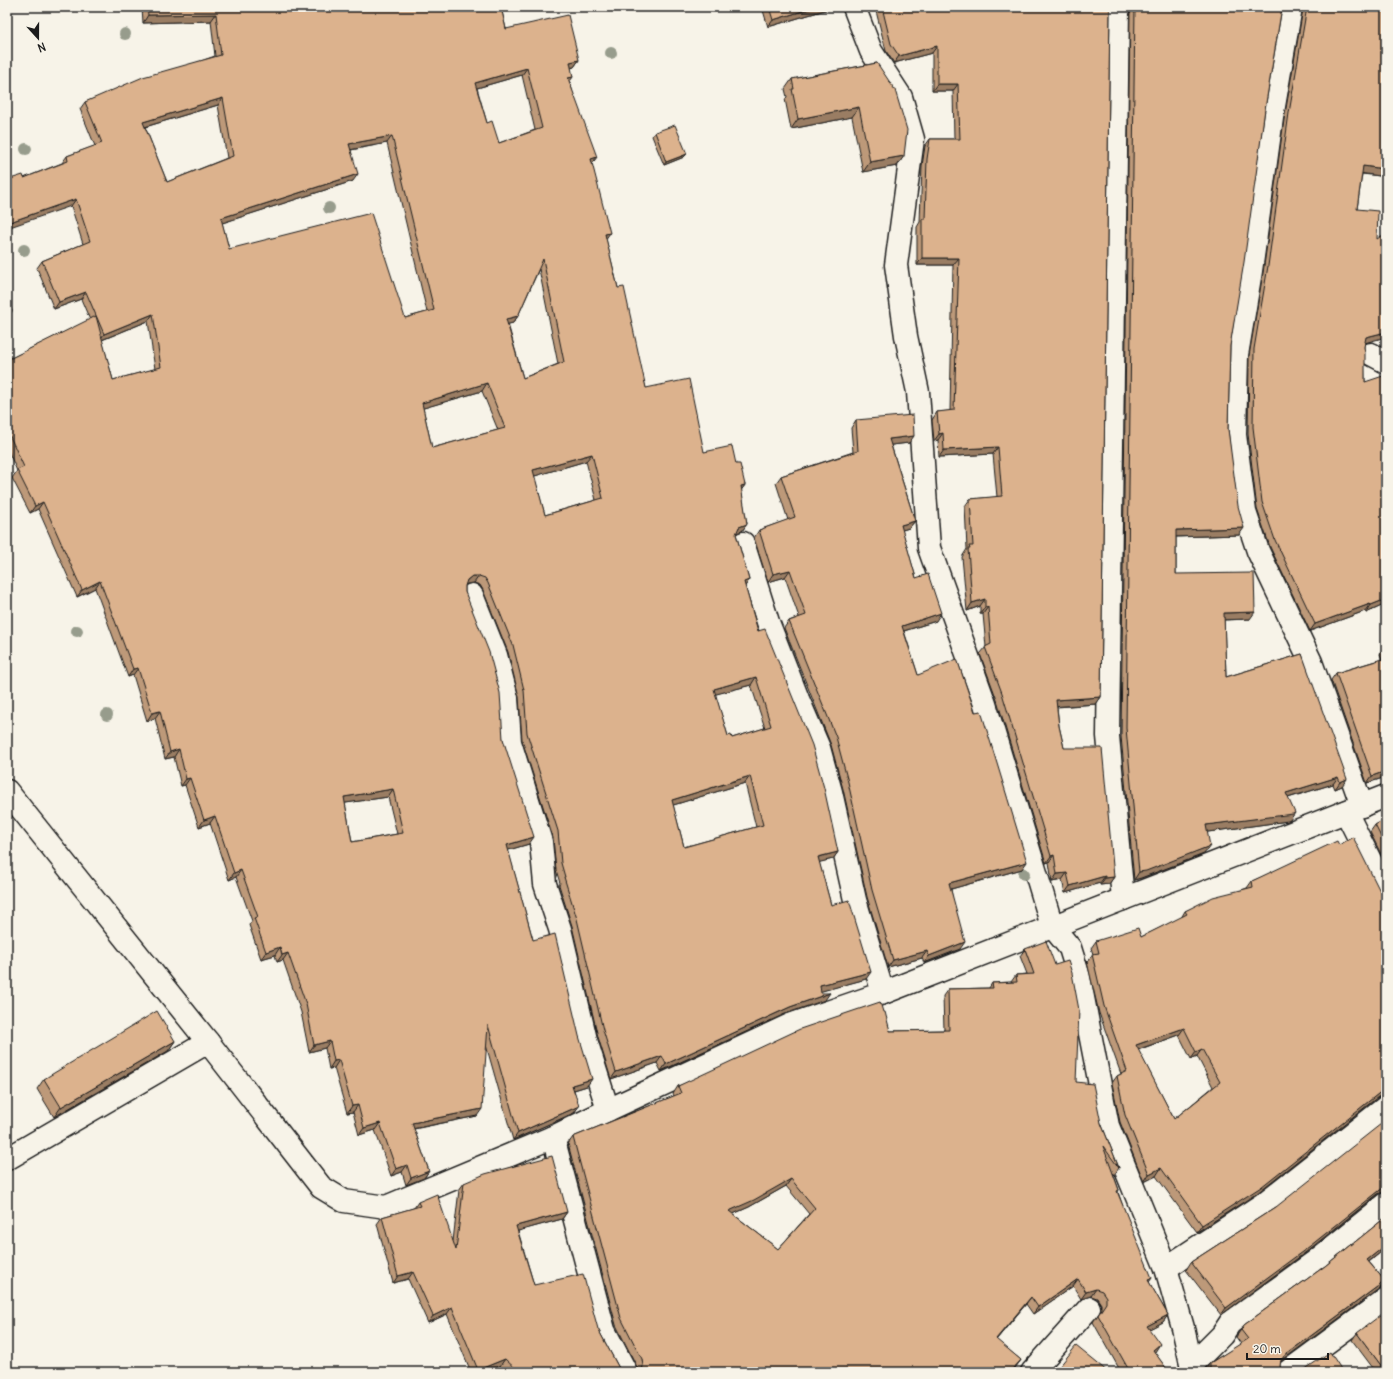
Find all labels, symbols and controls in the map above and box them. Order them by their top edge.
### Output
north arrow [18,18,58,58]
text: N [36,39,48,55]
scale bar [1247,1335,1328,1361]
text: 20 m [1253,1341,1281,1356]

